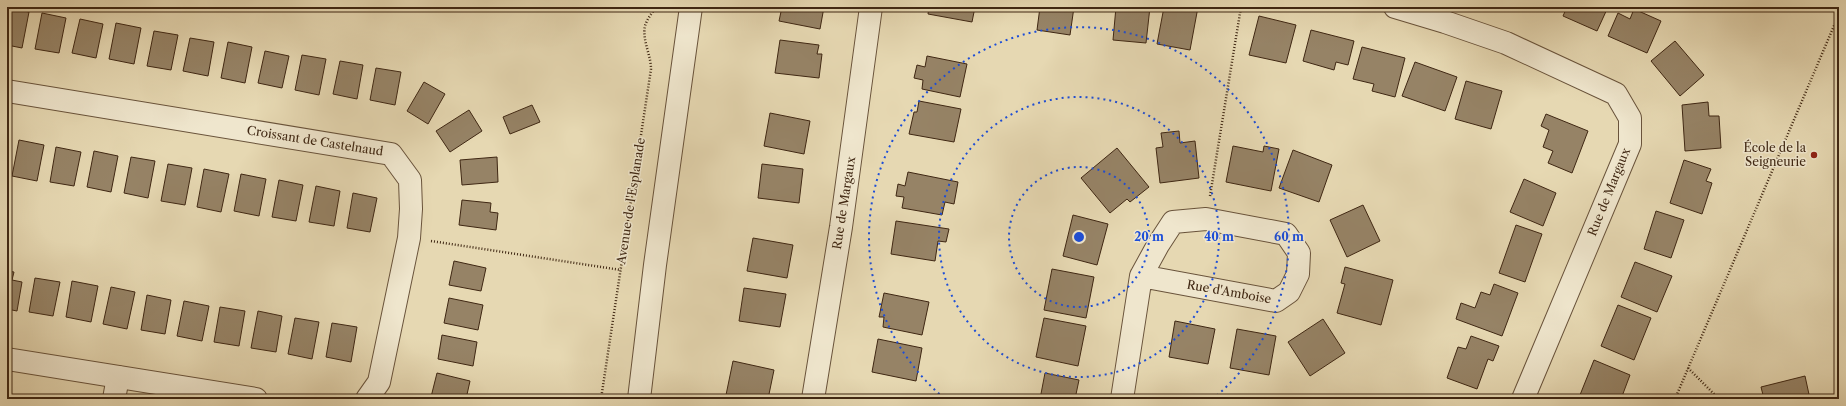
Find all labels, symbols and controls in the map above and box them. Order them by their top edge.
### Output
street label: Croissant de Castelnaud [246,122,385,159]
street label: Avenue de l'Esplanade [613,136,648,266]
place label: École de la Seigneurie [1743,139,1807,169]
street label: Rue de Margaux [1584,146,1633,238]
marker: École de la Seigneurie [1809,150,1819,160]
street label: Rue de Margaux [829,155,858,250]
text: 20 m [1134,229,1164,244]
text: 40 m [1204,229,1234,244]
text: 60 m [1274,229,1304,244]
centre of rings [1072,230,1086,244]
street label: Rue d'Amboise [1186,277,1273,306]

